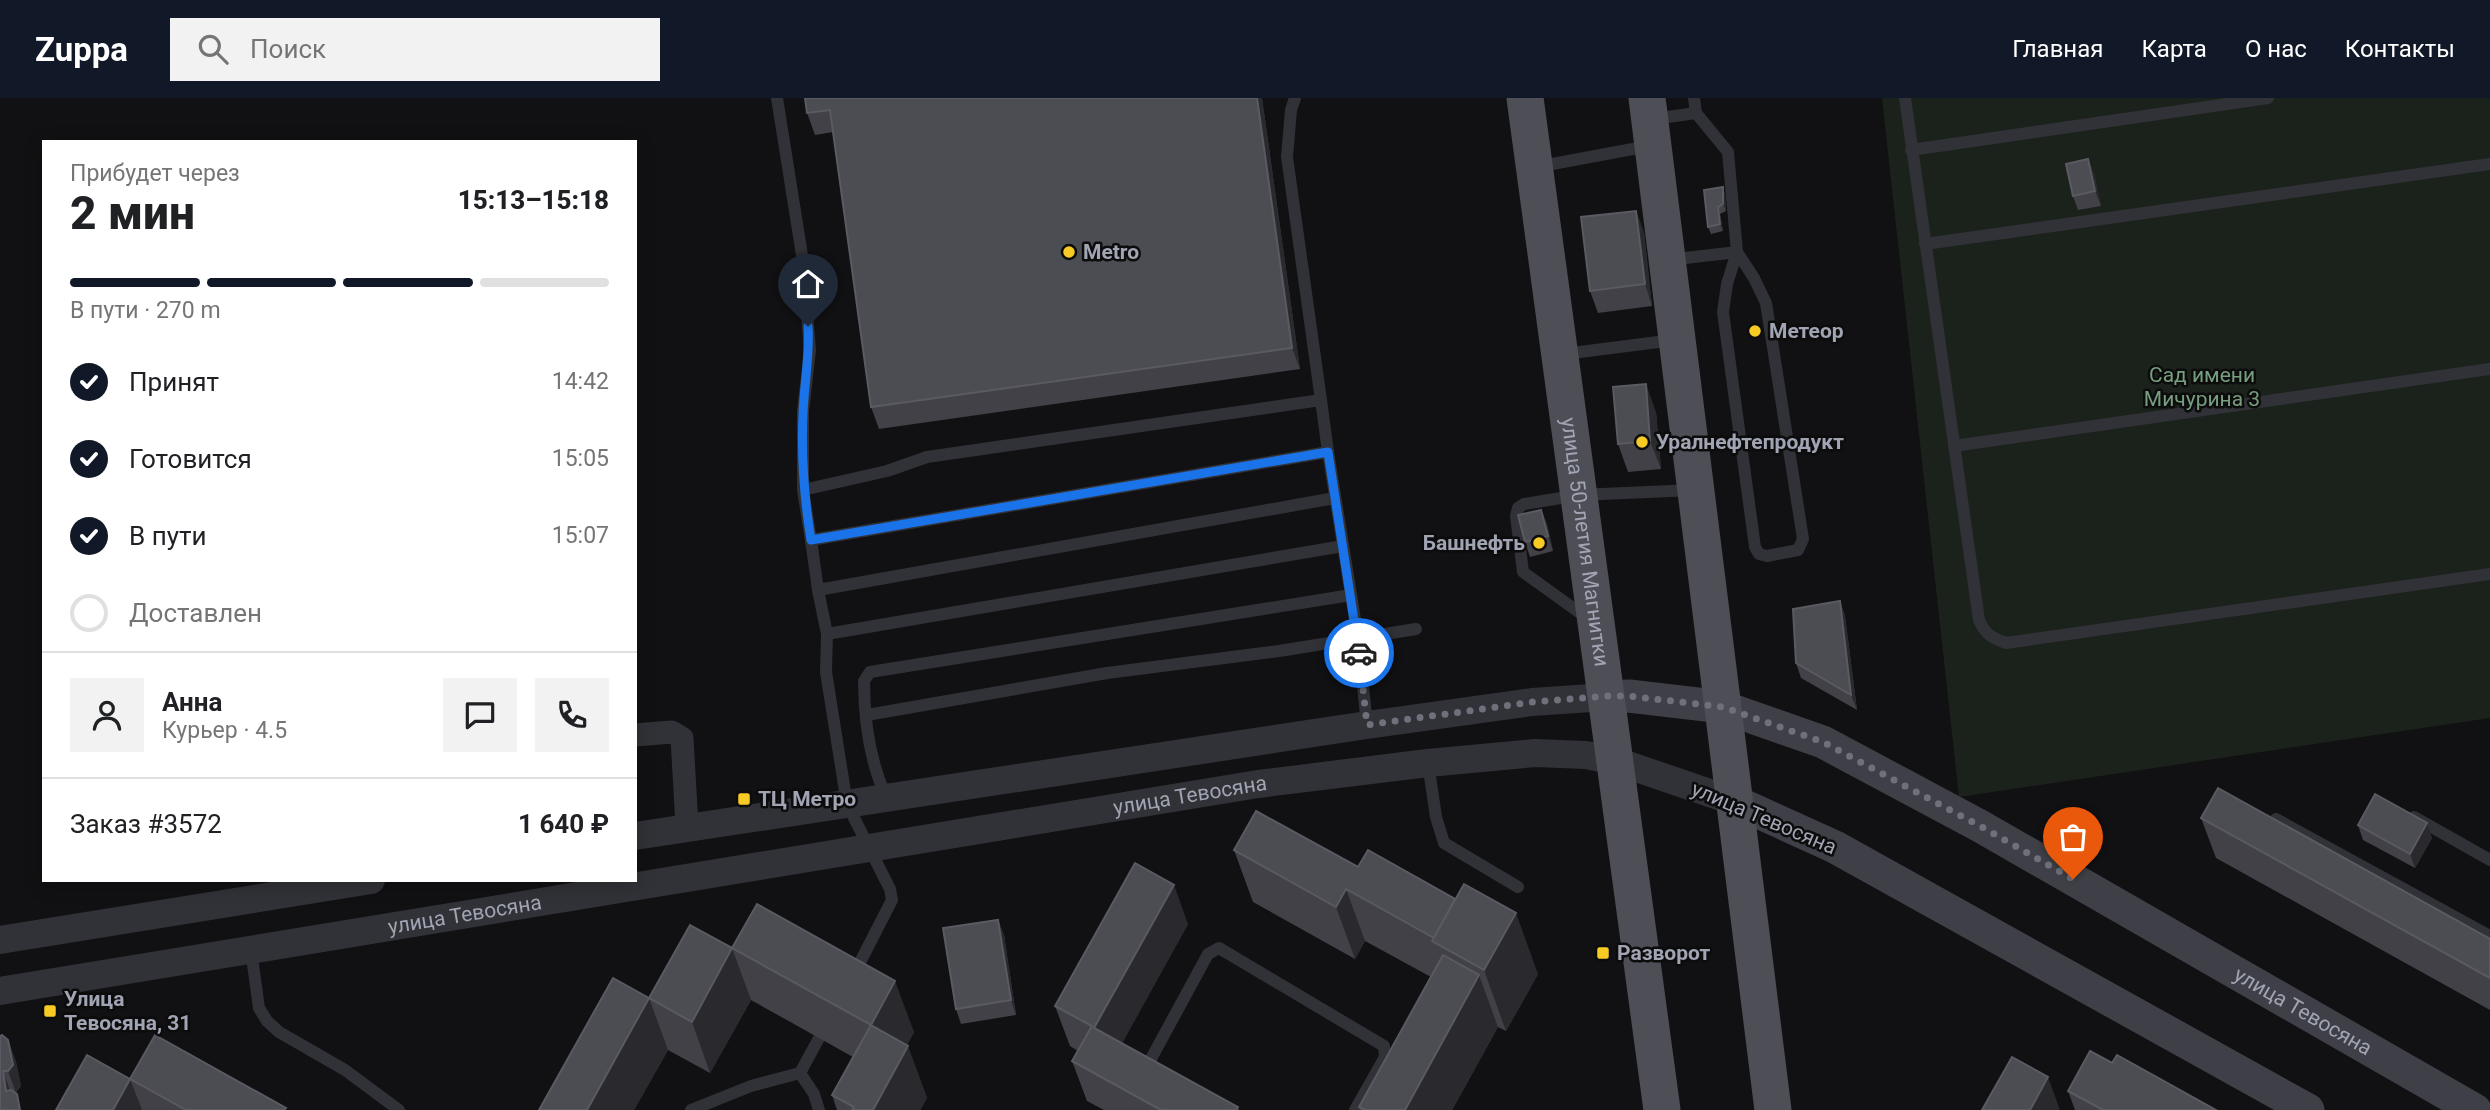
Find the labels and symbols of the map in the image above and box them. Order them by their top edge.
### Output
place label: Metro [1083,240,1139,264]
marker: Metro [1061,244,1077,260]
pin [778,254,838,326]
place label: Метеор [1769,319,1844,343]
marker: Метеор [1747,323,1763,339]
park label: Сад имени Мичурина 3 [2144,363,2260,411]
street label: улица 50-летия Магнитки [1556,416,1614,668]
place label: Уралнефтепродукт [1656,430,1844,454]
marker: Уралнефтепродукт [1634,434,1650,450]
place label: Башнефть [1423,531,1525,555]
marker: Башнефть [1531,535,1547,551]
courier [1324,618,1394,688]
street label: улица Тевосяна [1111,771,1268,820]
street label: улица Тевосяна [1688,777,1840,859]
place label: ТЦ Метро [758,787,856,811]
marker: ТЦ Метро [736,791,752,807]
pin [2043,807,2103,879]
street label: улица Тевосяна [386,890,543,939]
place label: Разворот [1617,941,1711,965]
marker: Разворот [1595,945,1611,961]
street label: улица Тевосяна [2230,962,2376,1060]
place label: Улица Тевосяна, 31 [64,987,191,1035]
marker: Улица Тевосяна, 31 [42,1003,58,1019]

